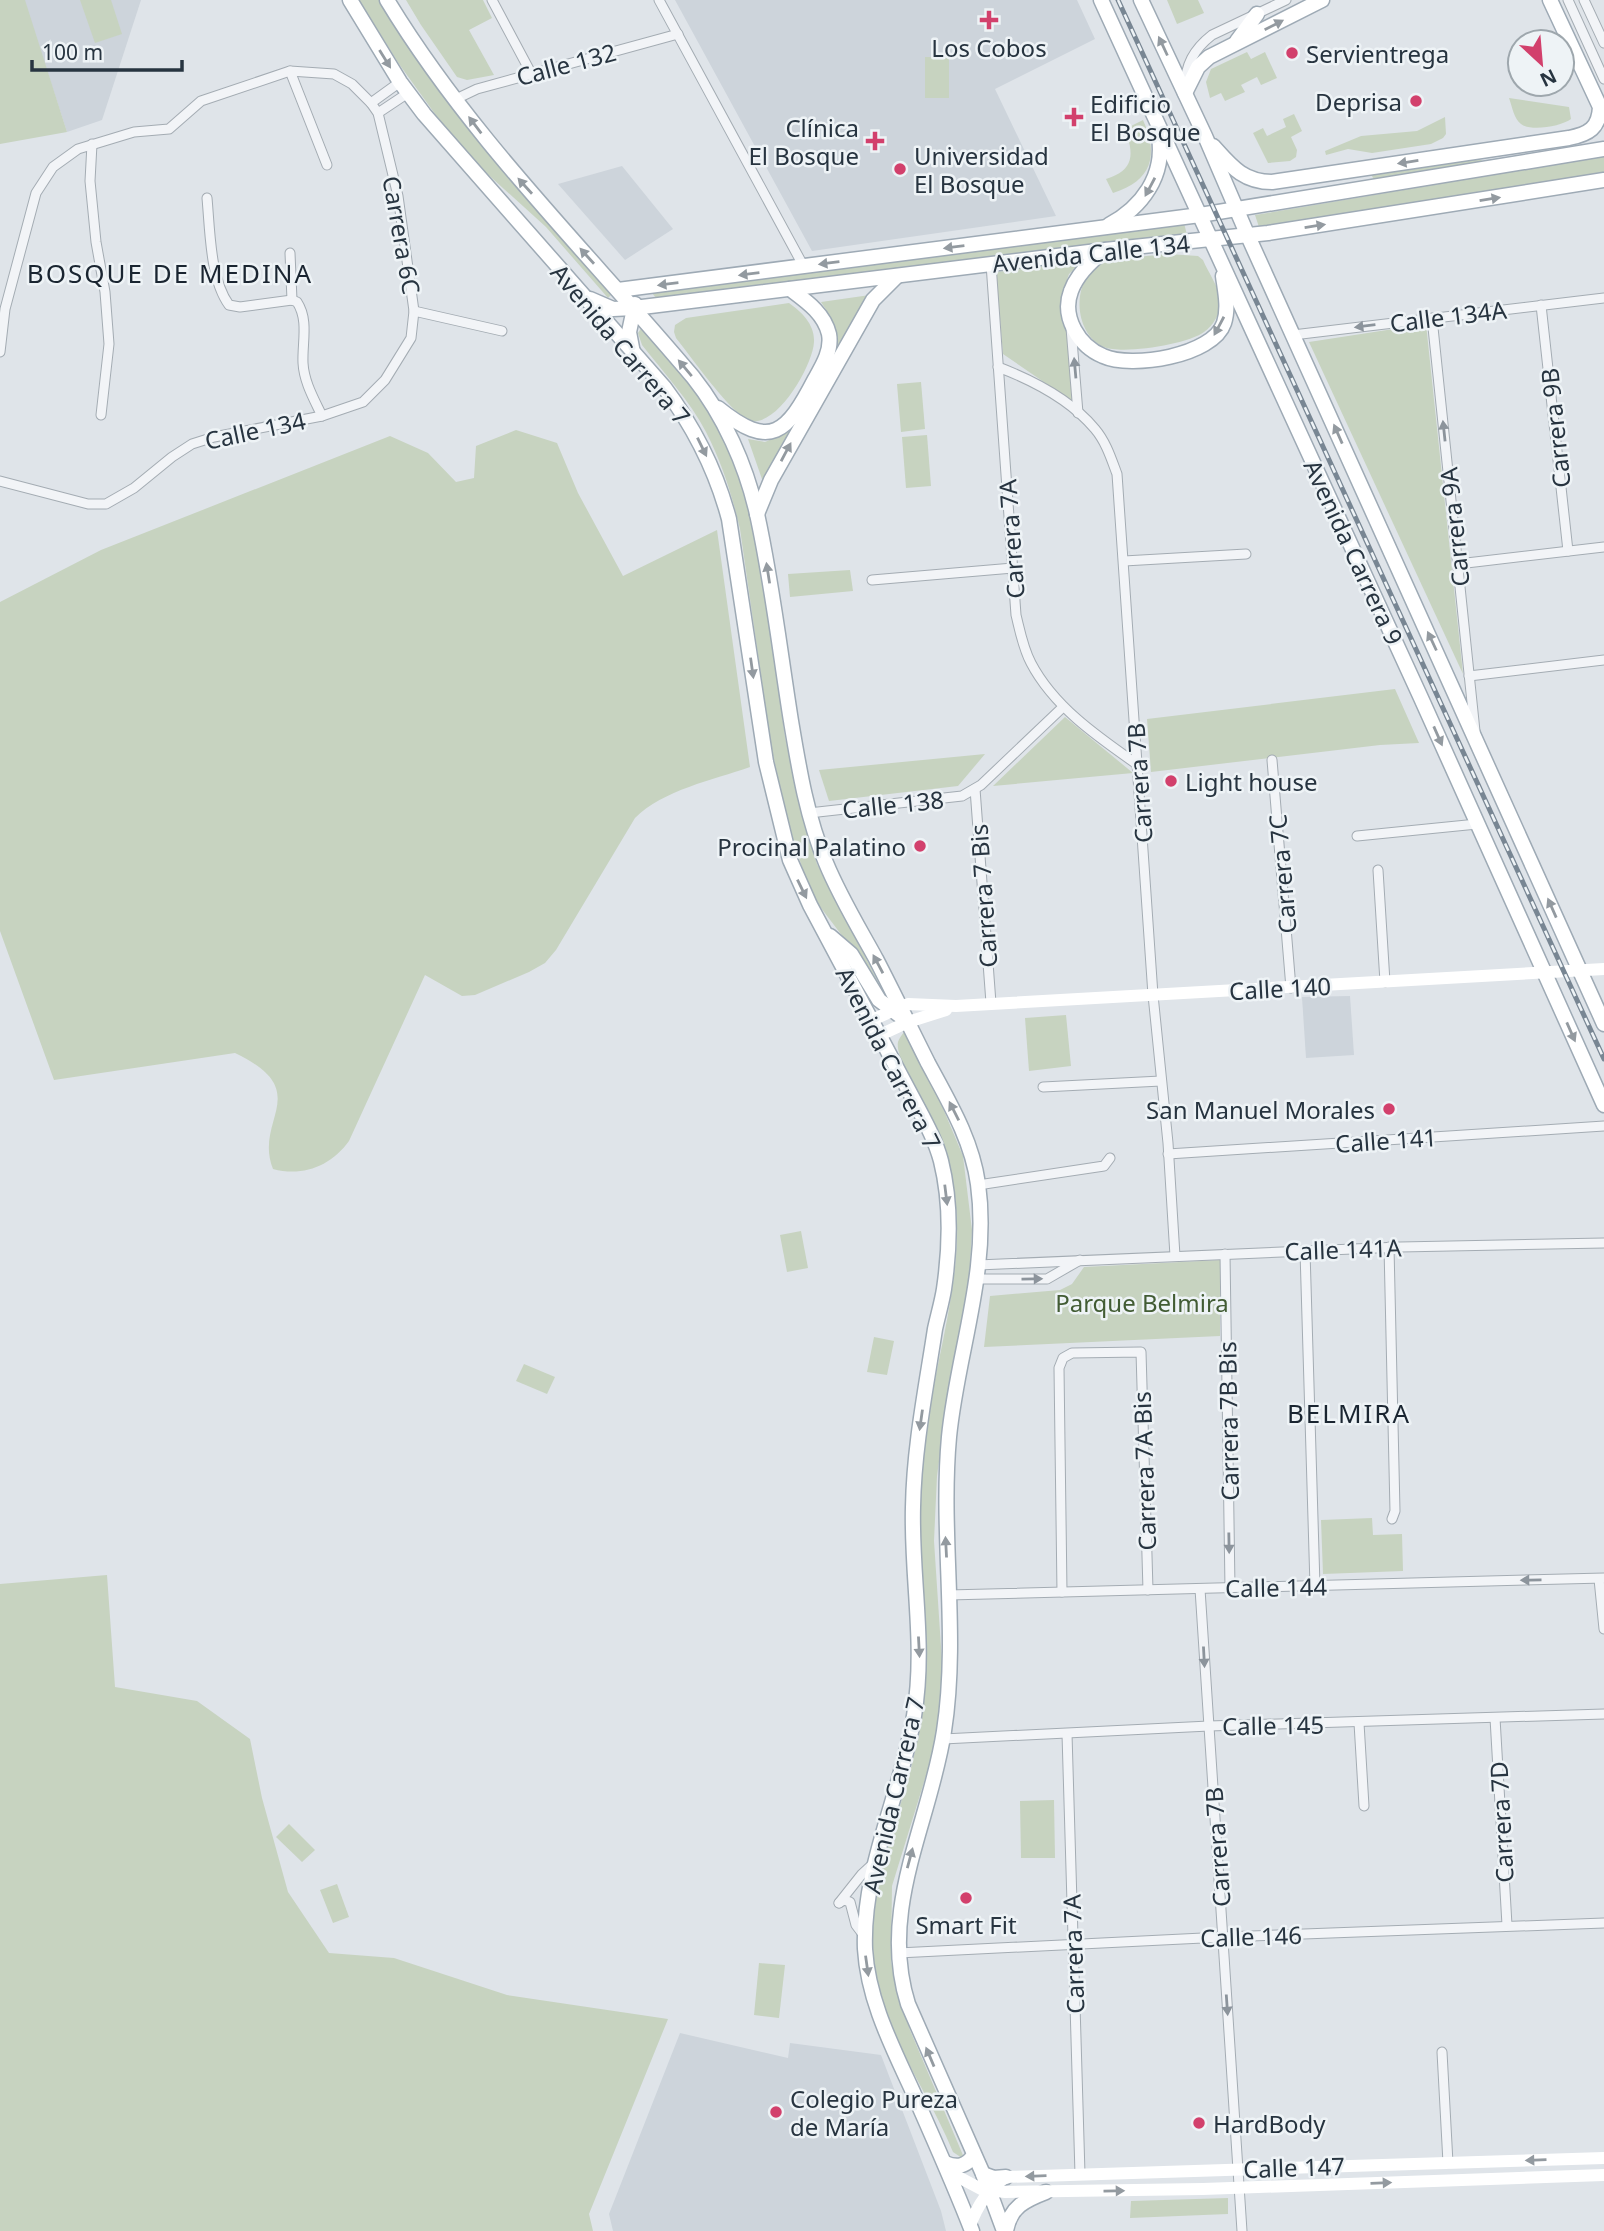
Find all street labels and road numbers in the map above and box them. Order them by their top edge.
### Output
street label: Calle 132 [512,35,620,93]
street label: Carrera 6C [375,173,429,297]
street label: Avenida Calle 134 [991,226,1192,280]
street label: Avenida Carrera 7 [544,256,698,432]
street label: Calle 134A [1388,292,1509,340]
street label: Carrera 9B [1532,367,1578,489]
street label: Calle 134 [202,403,309,457]
street label: Avenida Carrera 9 [1297,454,1411,650]
street label: Carrera 9A [1431,465,1477,588]
street label: Carrera 7A [990,477,1032,600]
street label: Carrera 7B [1118,722,1160,844]
street label: Calle 138 [841,782,945,826]
street label: Carrera 7C [1260,813,1304,935]
street label: Carrera 7 Bis [962,823,1004,969]
street label: Avenida Carrera 7 [829,961,949,1155]
street label: Calle 140 [1228,969,1332,1007]
street label: Calle 141 [1334,1120,1438,1160]
street label: Calle 141A [1284,1230,1403,1268]
street label: Carrera 7B Bis [1210,1341,1246,1501]
street label: Carrera 7A Bis [1125,1391,1163,1551]
street label: Calle 144 [1225,1570,1328,1604]
street label: Avenida Carrera 7 [854,1693,932,1897]
street label: Calle 145 [1222,1708,1324,1742]
street label: Carrera 7D [1481,1760,1521,1884]
street label: Carrera 7B [1196,1786,1238,1908]
street label: Carrera 7A [1054,1893,1092,2014]
street label: Calle 146 [1199,1918,1303,1954]
street label: Calle 147 [1242,2149,1346,2185]

